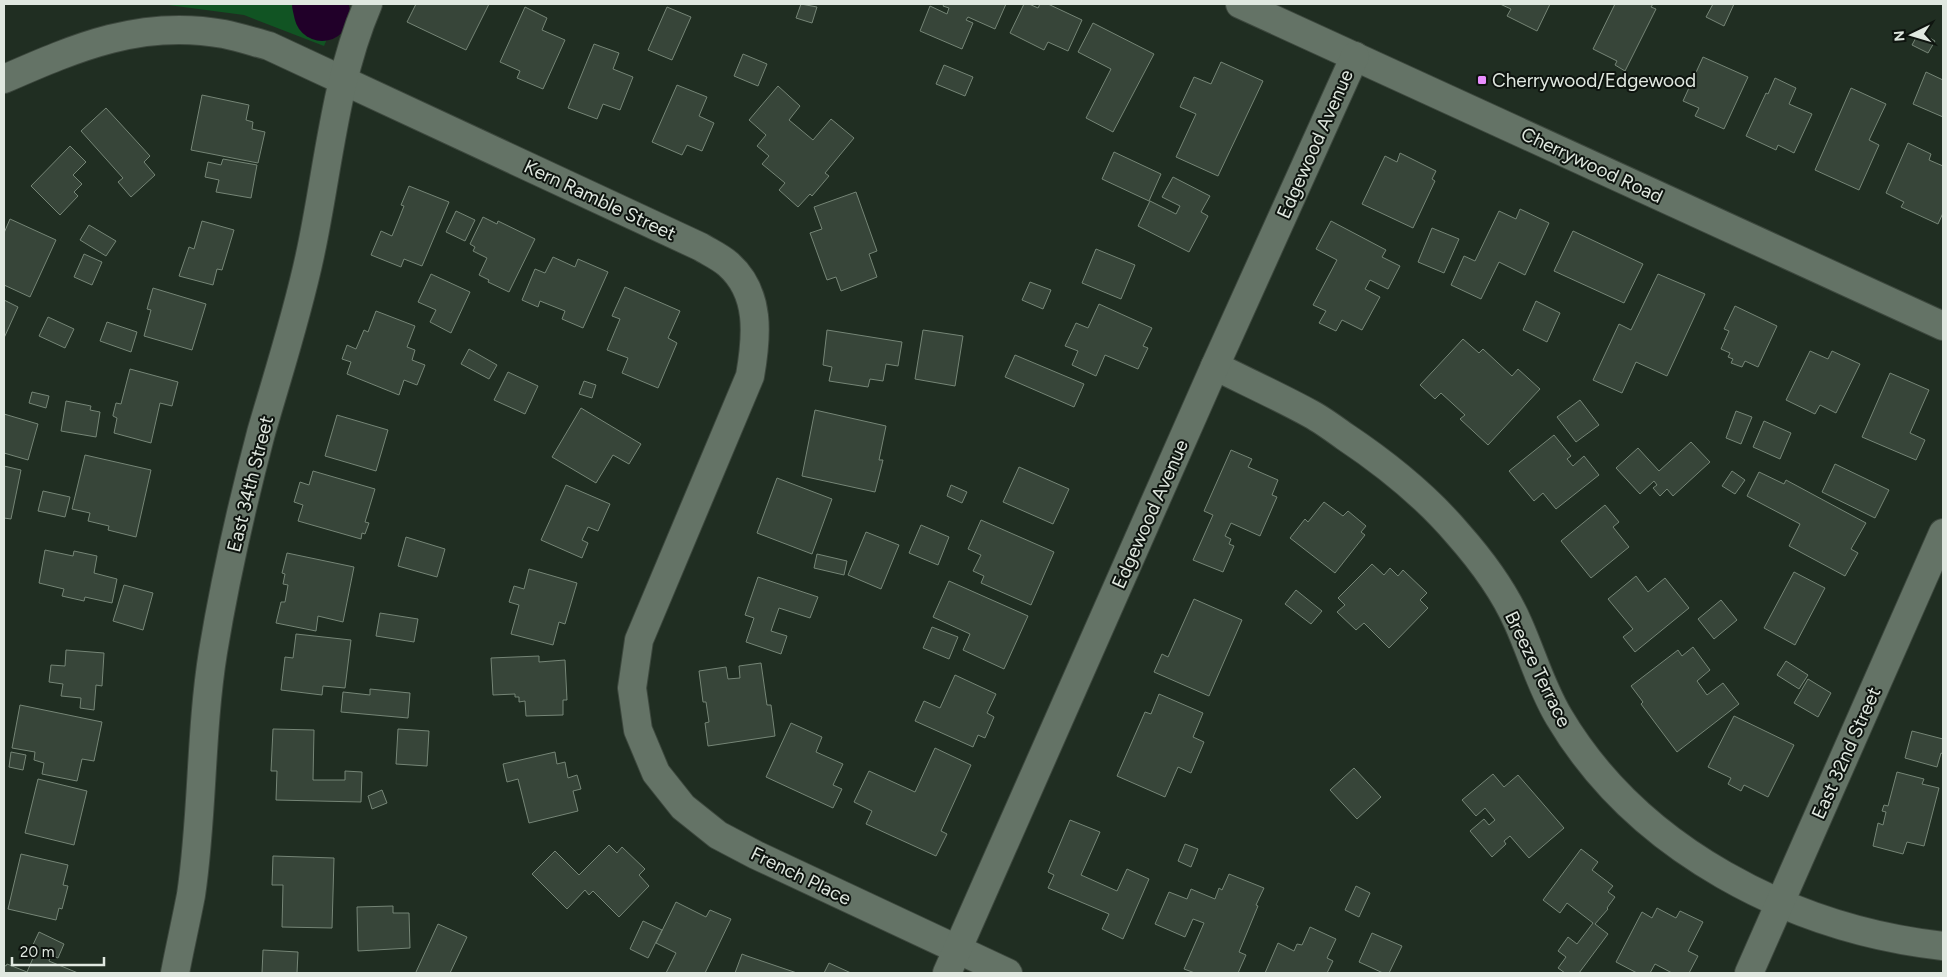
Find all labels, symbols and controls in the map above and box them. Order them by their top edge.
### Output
north arrow [1887,10,1937,60]
text: N [1891,30,1908,42]
street label: Edgewood Avenue [1272,66,1358,222]
place label: Cherrywood/Edgewood [1492,69,1696,92]
marker: Cherrywood/Edgewood [1476,74,1488,86]
street label: Cherrywood Road [1517,122,1667,208]
street label: Kern Ramble Street [520,155,680,245]
street label: East 34th Street [222,414,278,554]
street label: Edgewood Avenue [1107,436,1193,592]
street label: Breeze Terrace [1500,607,1576,731]
street label: East 32nd Street [1807,683,1885,823]
street label: French Place [747,842,855,910]
scale bar [12,934,105,966]
text: 20 m [20,943,54,961]

